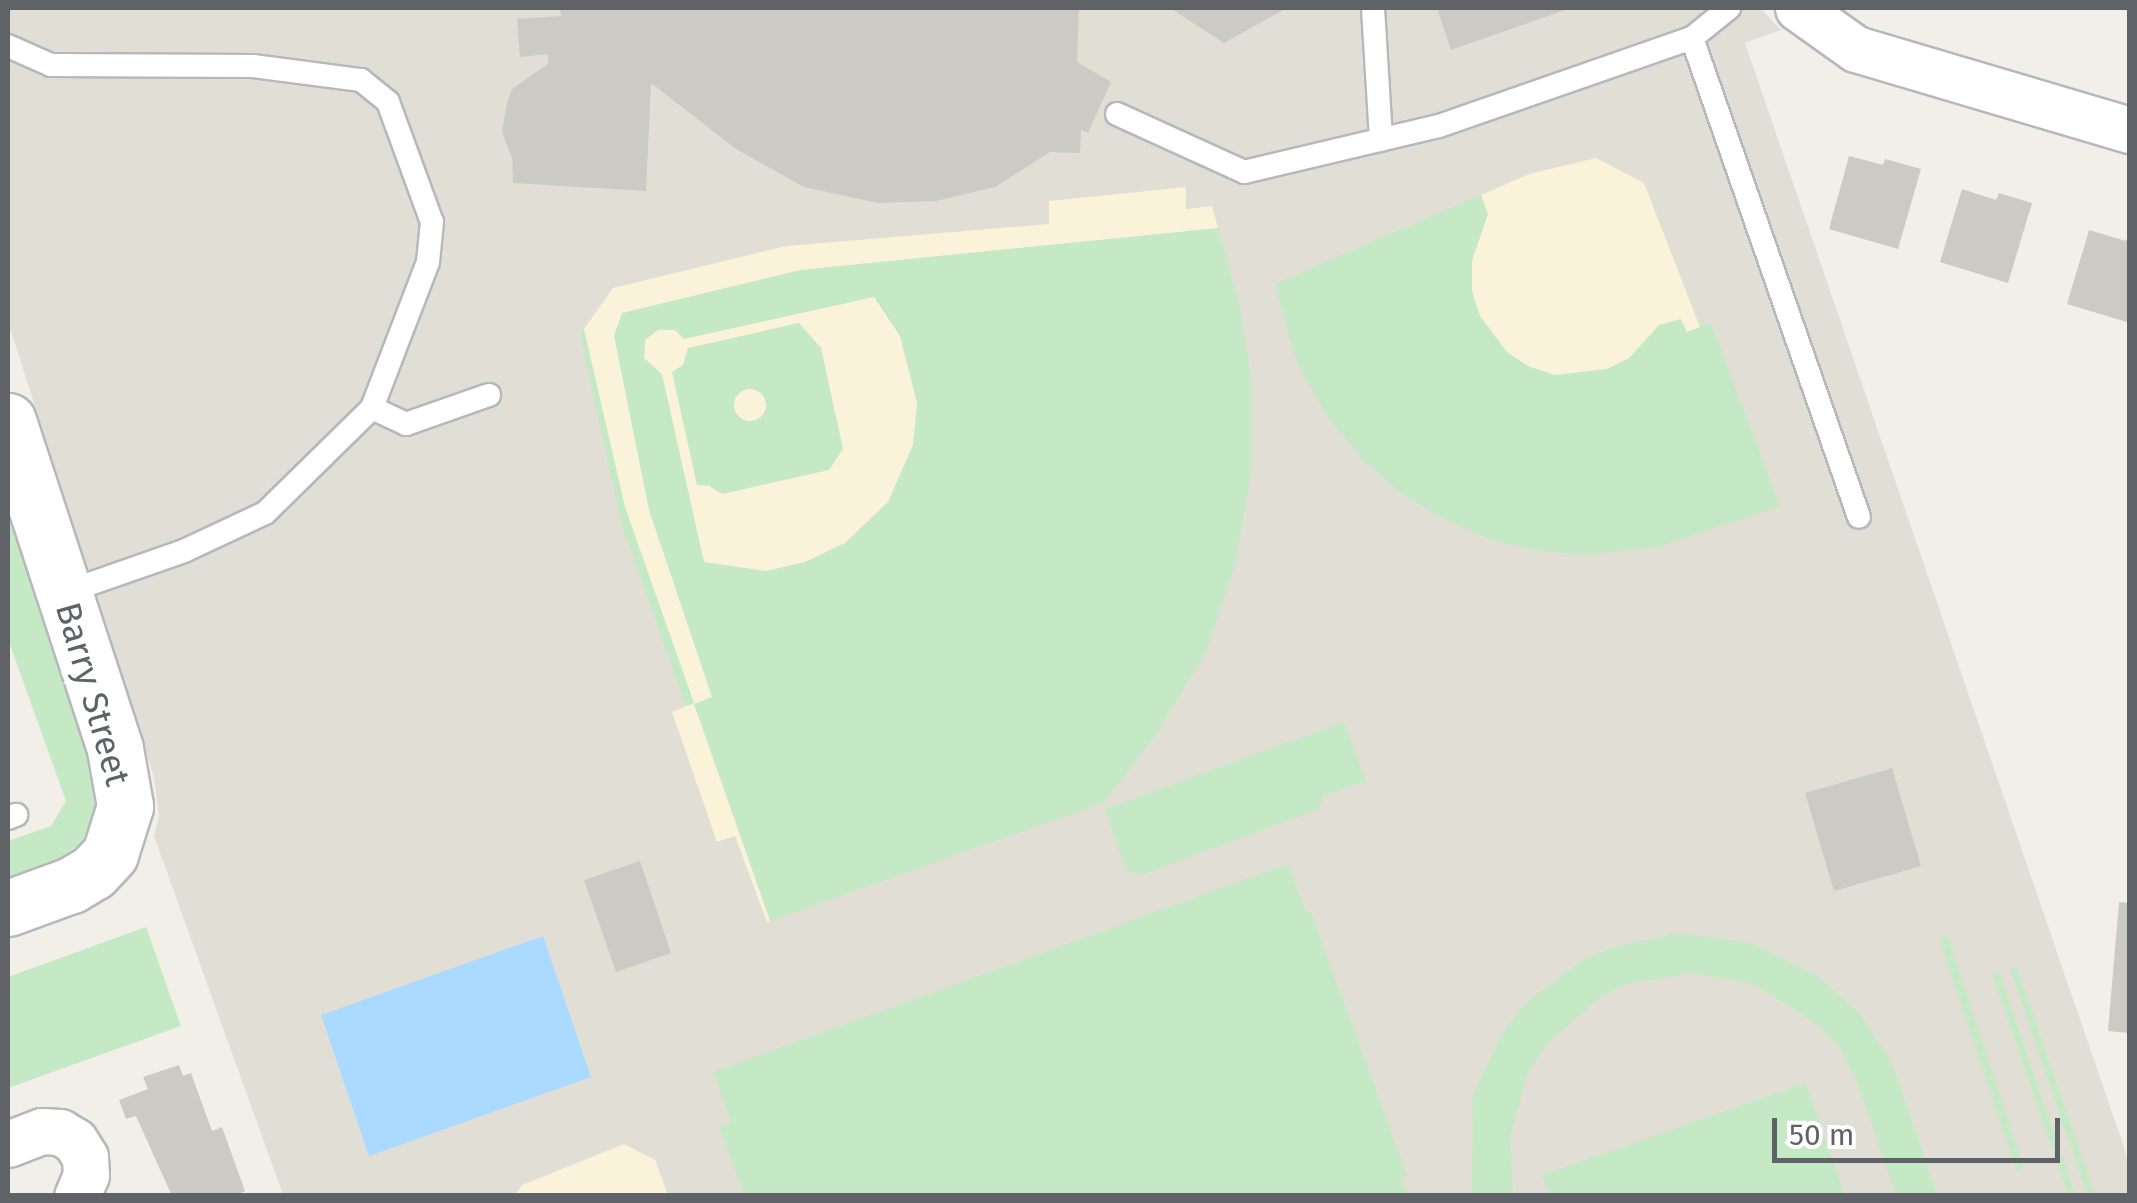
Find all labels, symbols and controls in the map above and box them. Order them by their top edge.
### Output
street label: Barry Street [47,597,139,791]
scale bar [1777,1098,2064,1160]
text: 50 m [1789,1117,1854,1153]

